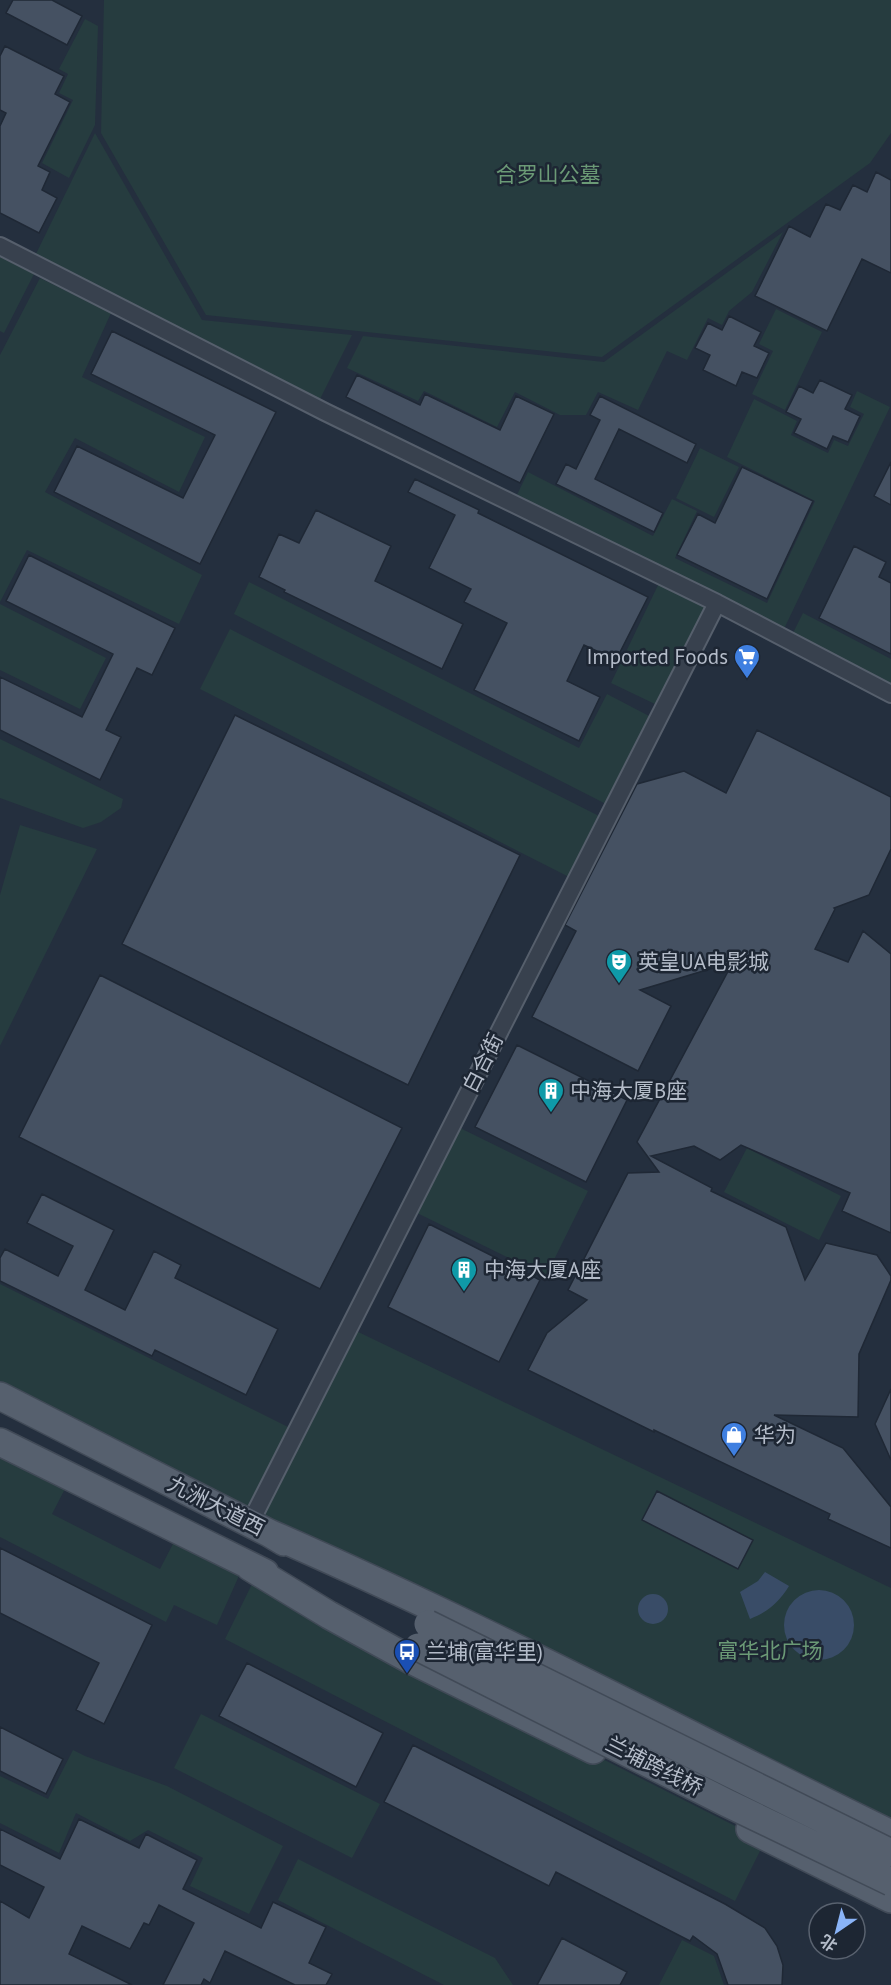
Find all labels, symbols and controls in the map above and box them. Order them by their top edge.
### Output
park label: 合罗山公墓 [496,161,601,188]
supermarket icon: Imported Foods [732,642,762,680]
place label: Imported Foods [586,643,728,670]
theatre icon: 英皇UA电影城 [604,947,634,985]
place label: 英皇UA电影城 [638,948,769,975]
street label: 白合街 [456,1029,509,1097]
building icon: 中海大厦B座 [536,1076,566,1114]
place label: 中海大厦B座 [570,1077,687,1104]
building icon: 中海大厦A座 [449,1255,479,1293]
place label: 中海大厦A座 [484,1256,601,1283]
shop icon: 华为 [719,1420,749,1458]
place label: 华为 [754,1421,796,1448]
street label: 九洲大道西 [163,1470,269,1541]
bus stop icon: 兰埔(富华里) [392,1637,422,1675]
park label: 富华北广场 [718,1637,823,1664]
place label: 兰埔(富华里) [426,1638,543,1665]
street label: 兰埔跨线桥 [601,1730,707,1801]
north arrow [807,1901,867,1961]
text: 北 [816,1931,841,1956]

